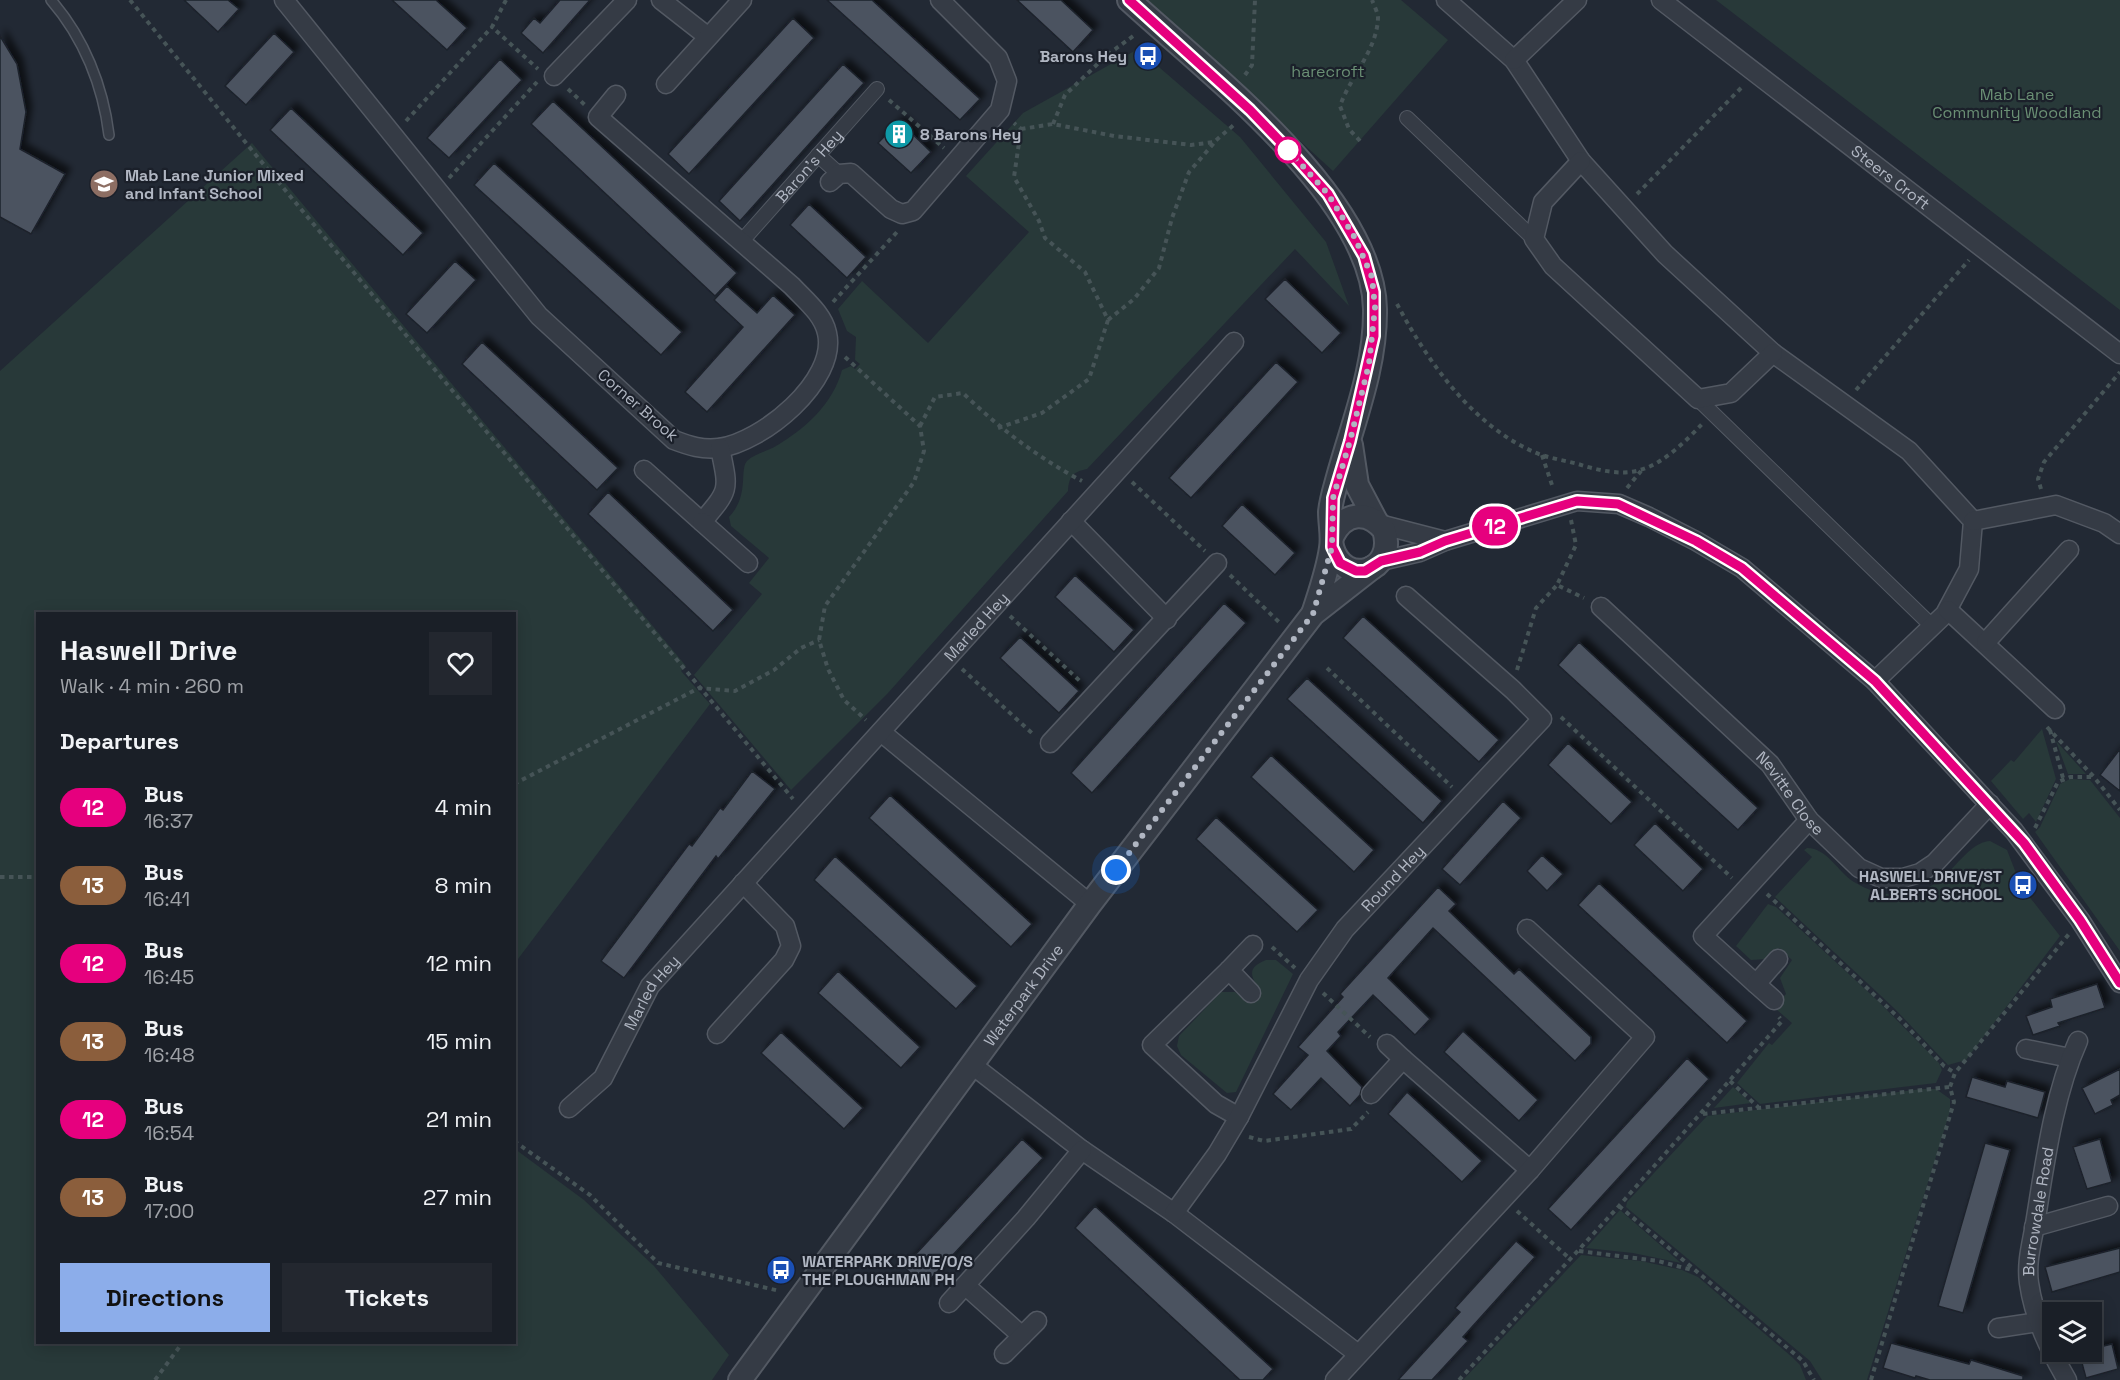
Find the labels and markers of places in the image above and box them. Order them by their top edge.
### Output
bus stop icon: Barons Hey [1132,40,1164,72]
place label: Barons Hey [1039,46,1127,67]
building icon: 8 Barons Hey [883,118,915,150]
place label: 8 Barons Hey [920,124,1021,145]
unlabelled marker [1275,137,1301,163]
place label: Mab Lane Junior Mixed and Infant School [125,165,304,204]
school or university icon: Mab Lane Junior Mixed and Infant School [88,168,120,200]
place label: HASWELL DRIVE/ST ALBERTS SCHOOL [1859,866,2003,905]
bus stop icon: HASWELL DRIVE/ST ALBERTS SCHOOL [2007,869,2039,901]
place label: WATERPARK DRIVE/O/S THE PLOUGHMAN PH [802,1251,973,1290]
bus stop icon: WATERPARK DRIVE/O/S THE PLOUGHMAN PH [765,1254,797,1286]

